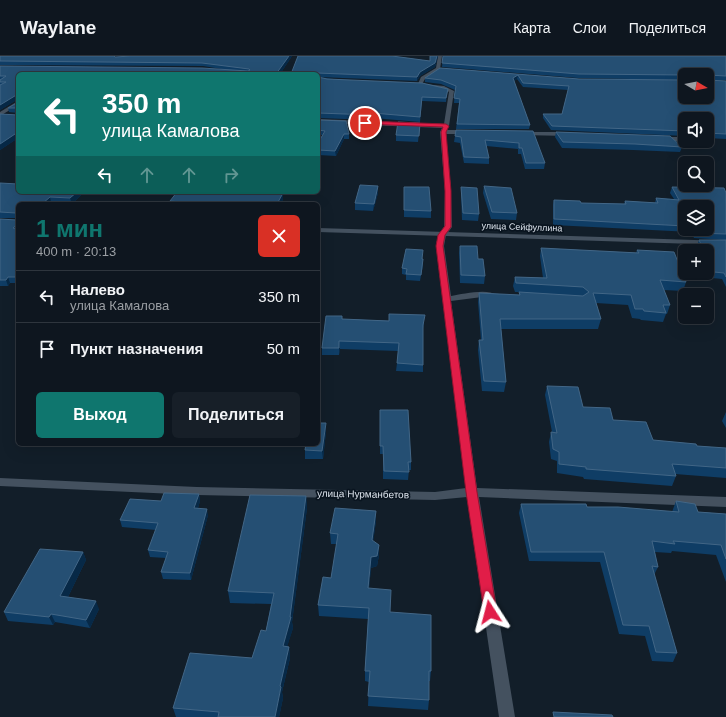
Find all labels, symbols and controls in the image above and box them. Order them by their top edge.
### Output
text: Waylane [20,17,96,38]
text: Карта [513,20,551,36]
text: Слои [573,20,607,36]
text: Поделиться [629,20,706,36]
north arrow [678,68,714,104]
map controls [678,68,714,324]
icon: left [36,88,88,140]
text: 350 m [102,88,181,119]
pin [348,106,382,140]
icon: arrive [354,112,376,134]
button: sound [678,112,714,148]
text: улица Камалова [102,121,239,141]
button: search [678,156,714,192]
icon: left [94,164,116,186]
icon: ahead [136,164,158,186]
icon: ahead [178,164,200,186]
icon: right [220,164,242,186]
button: layers [678,200,714,236]
text: 1 мин [36,215,103,242]
button: close [258,215,300,257]
street label: улица Сейфуллина [481,221,563,233]
text: 400 m · 20:13 [36,244,116,259]
button: + [678,244,714,280]
text: Налево [70,281,125,298]
icon: left [36,286,58,308]
text: 350 m [258,288,300,305]
button: − [678,288,714,324]
text: улица Камалова [70,298,169,313]
icon: arrive [36,338,58,360]
text: Пункт назначения [70,340,203,357]
text: 50 m [267,340,300,357]
button: Выход [36,392,164,438]
button: Поделиться [172,392,300,438]
street label: улица Нурманбетов [317,488,409,500]
position arrow [469,591,511,633]

